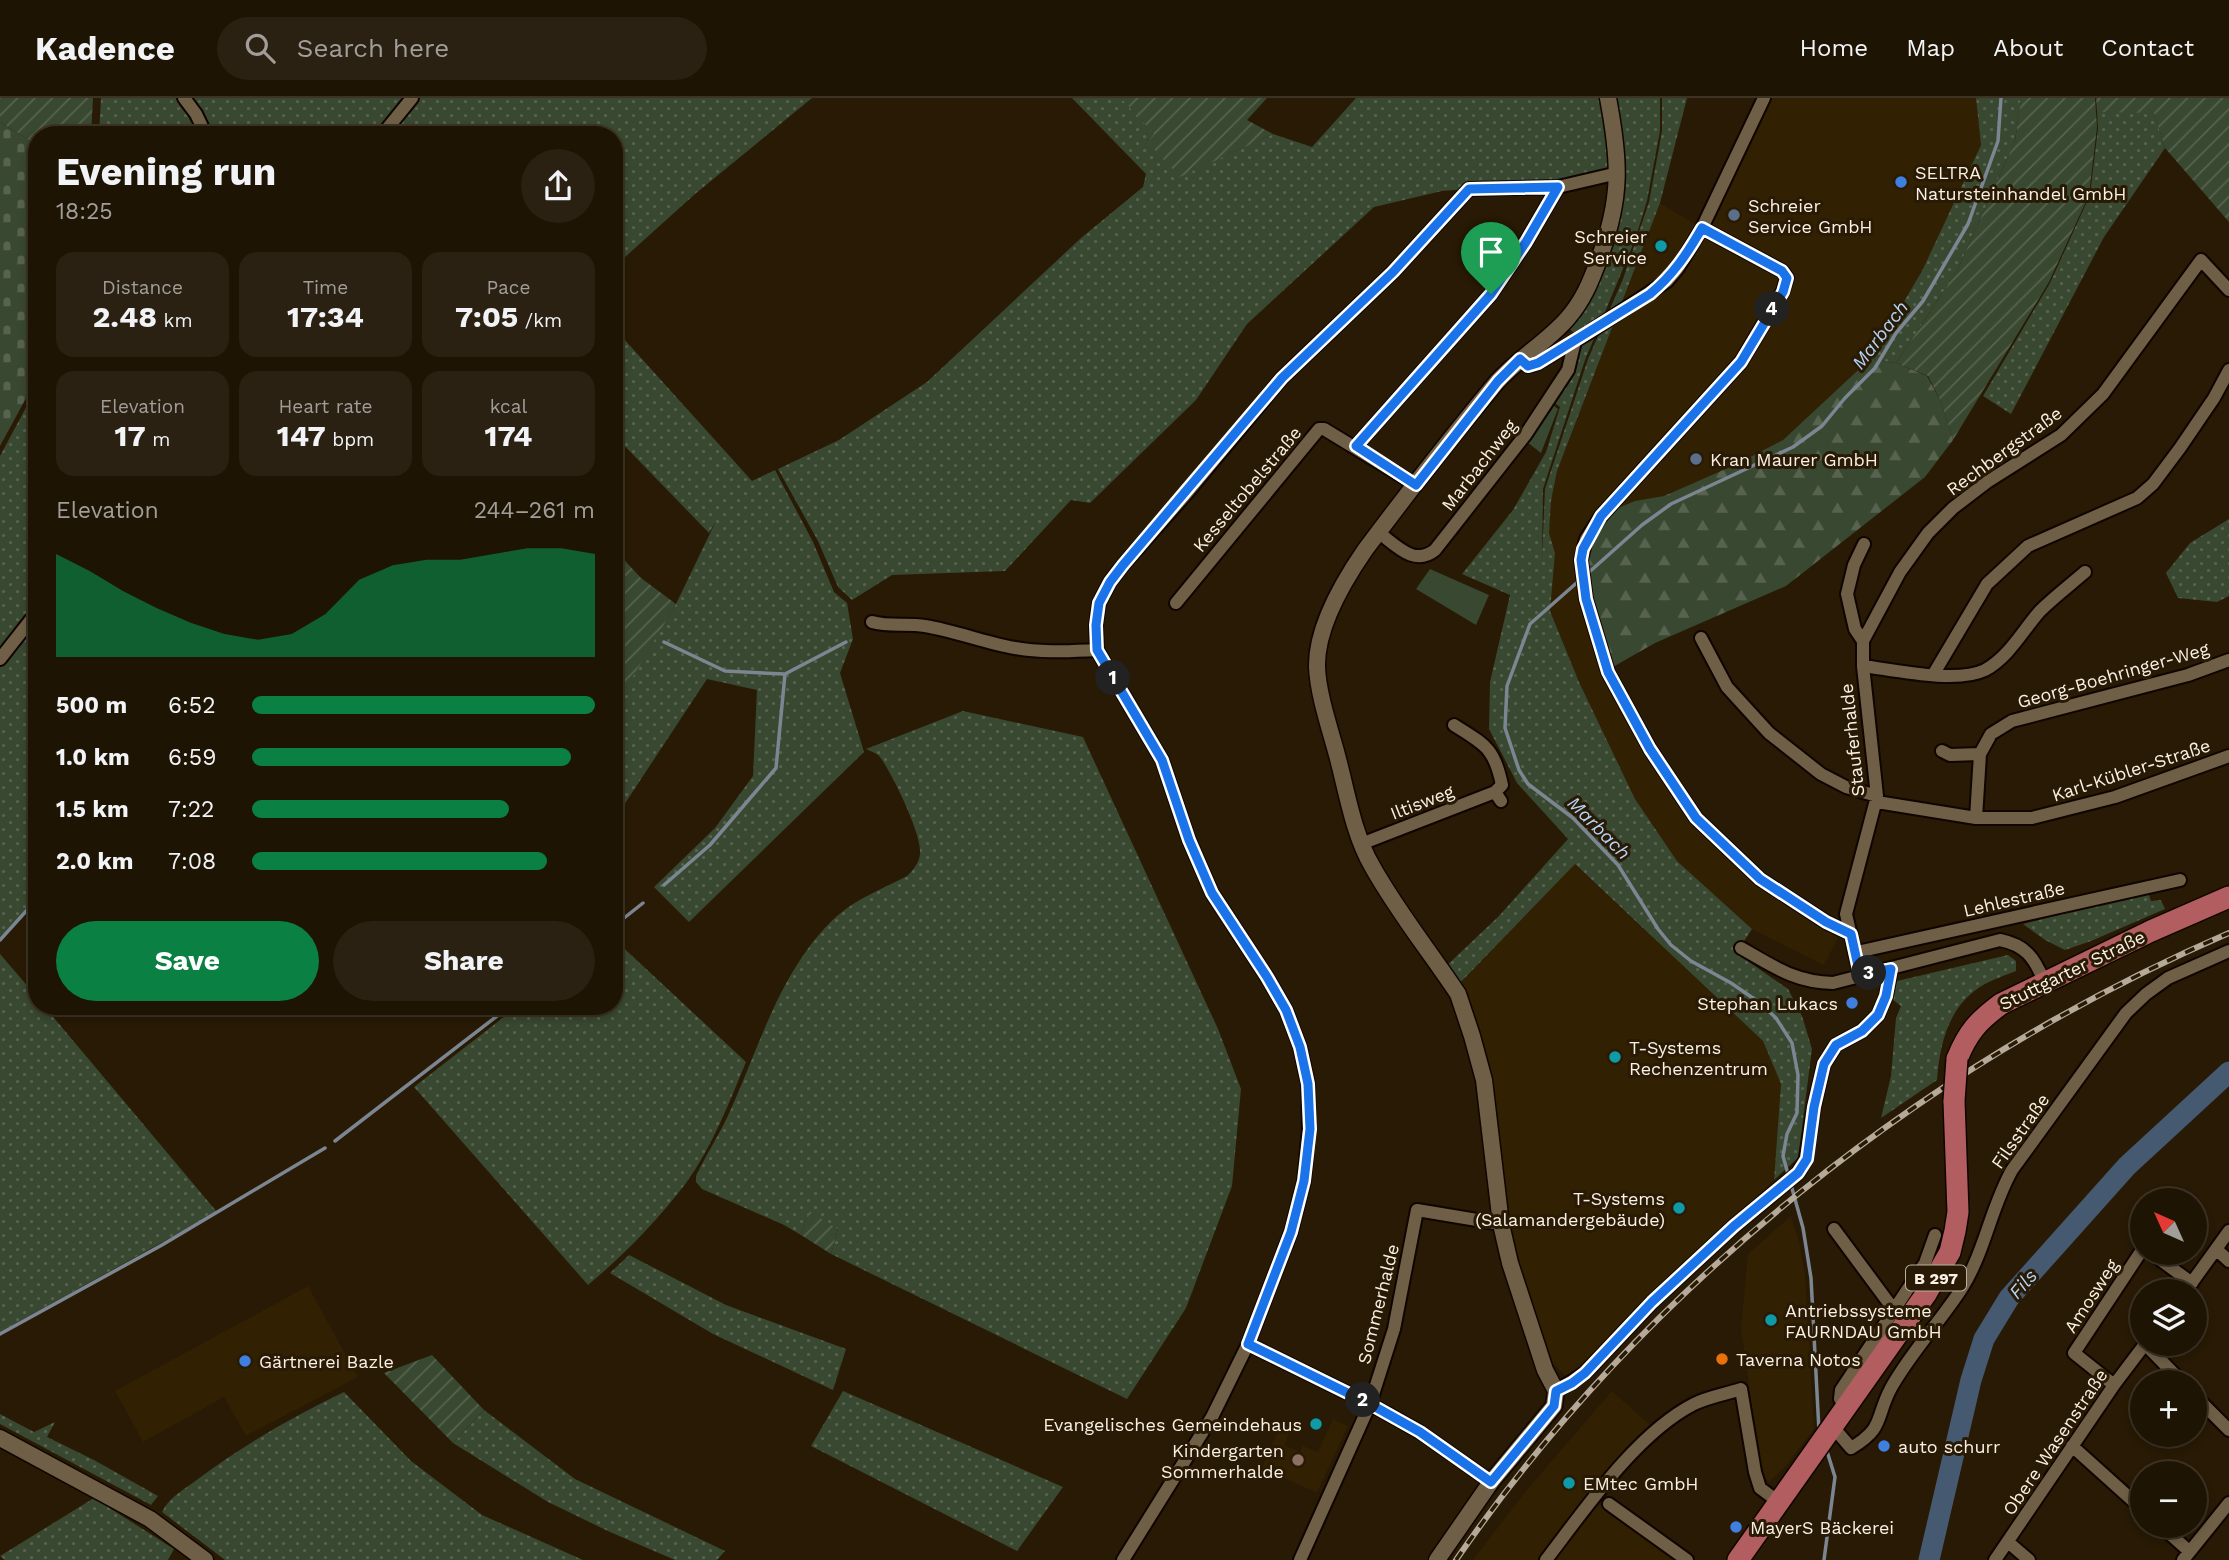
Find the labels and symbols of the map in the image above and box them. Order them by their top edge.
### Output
place label: SELTRA Natursteinhandel GmbH [1915,162,2127,204]
marker: SELTRA Natursteinhandel GmbH [1893,174,1909,190]
place label: Schreier Service GmbH [1748,195,1873,237]
marker: Schreier Service GmbH [1726,207,1742,223]
pin [1461,222,1521,294]
place label: Schreier Service [1574,226,1647,268]
marker: Schreier Service [1653,238,1669,254]
pin: 4 [1754,292,1790,326]
water label: Marbach [1847,296,1913,374]
street label: Rechbergstraße [1942,402,2066,500]
street label: Marbachweg [1437,415,1521,515]
street label: Kesseltobelstraße [1188,422,1306,556]
place label: Kran Maurer GmbH [1710,449,1878,470]
marker: Kran Maurer GmbH [1688,451,1704,467]
street label: Georg-Boehringer-Weg [2015,637,2212,712]
pin: 1 [1096,660,1130,696]
street label: Stauferhalde [1836,682,1868,798]
street label: Karl-Kübler-Straße [2049,734,2213,806]
street label: Iltisweg [1387,780,1457,824]
water label: Marbach [1563,792,1635,864]
street label: Lehlestraße [1961,877,2067,921]
street label: Stuttgarter Straße [1996,926,2148,1014]
pin: 3 [1852,956,1886,990]
place label: Stephan Lukacs [1697,993,1838,1014]
marker: Stephan Lukacs [1844,995,1860,1011]
place label: T-Systems Rechenzentrum [1629,1037,1768,1079]
marker: T-Systems Rechenzentrum [1607,1049,1623,1065]
street label: Filsstraße [1987,1090,2053,1172]
place label: T-Systems (Salamandergebäude) [1475,1188,1665,1230]
north arrow [2130,1188,2207,1265]
marker: T-Systems (Salamandergebäude) [1671,1200,1687,1216]
street label: Sommerhalde [1353,1242,1403,1366]
street label: Amosweg [2059,1255,2123,1337]
water label: Fils [2004,1264,2042,1303]
road number: B 297 [1906,1266,1966,1290]
place label: Antriebssysteme FAURNDAU GmbH [1785,1300,1942,1342]
marker: Antriebssysteme FAURNDAU GmbH [1763,1312,1779,1328]
place label: Taverna Notos [1736,1349,1861,1370]
place label: Gärtnerei Bazle [259,1351,394,1372]
marker: Taverna Notos [1714,1351,1730,1367]
marker: Gärtnerei Bazle [237,1353,253,1369]
street label: Obere Wasenstraße [1998,1365,2112,1519]
pin: 2 [1346,1382,1380,1418]
place label: Evangelisches Gemeindehaus [1043,1414,1302,1435]
marker: Evangelisches Gemeindehaus [1308,1416,1324,1432]
place label: auto schurr [1898,1436,2000,1457]
marker: auto schurr [1876,1438,1892,1454]
place label: Kindergarten Sommerhalde [1161,1440,1284,1482]
marker: Kindergarten Sommerhalde [1290,1452,1306,1468]
place label: EMtec GmbH [1583,1473,1699,1494]
marker: EMtec GmbH [1561,1475,1577,1491]
place label: MayerS Bäckerei [1750,1517,1894,1538]
marker: MayerS Bäckerei [1728,1519,1744,1535]

